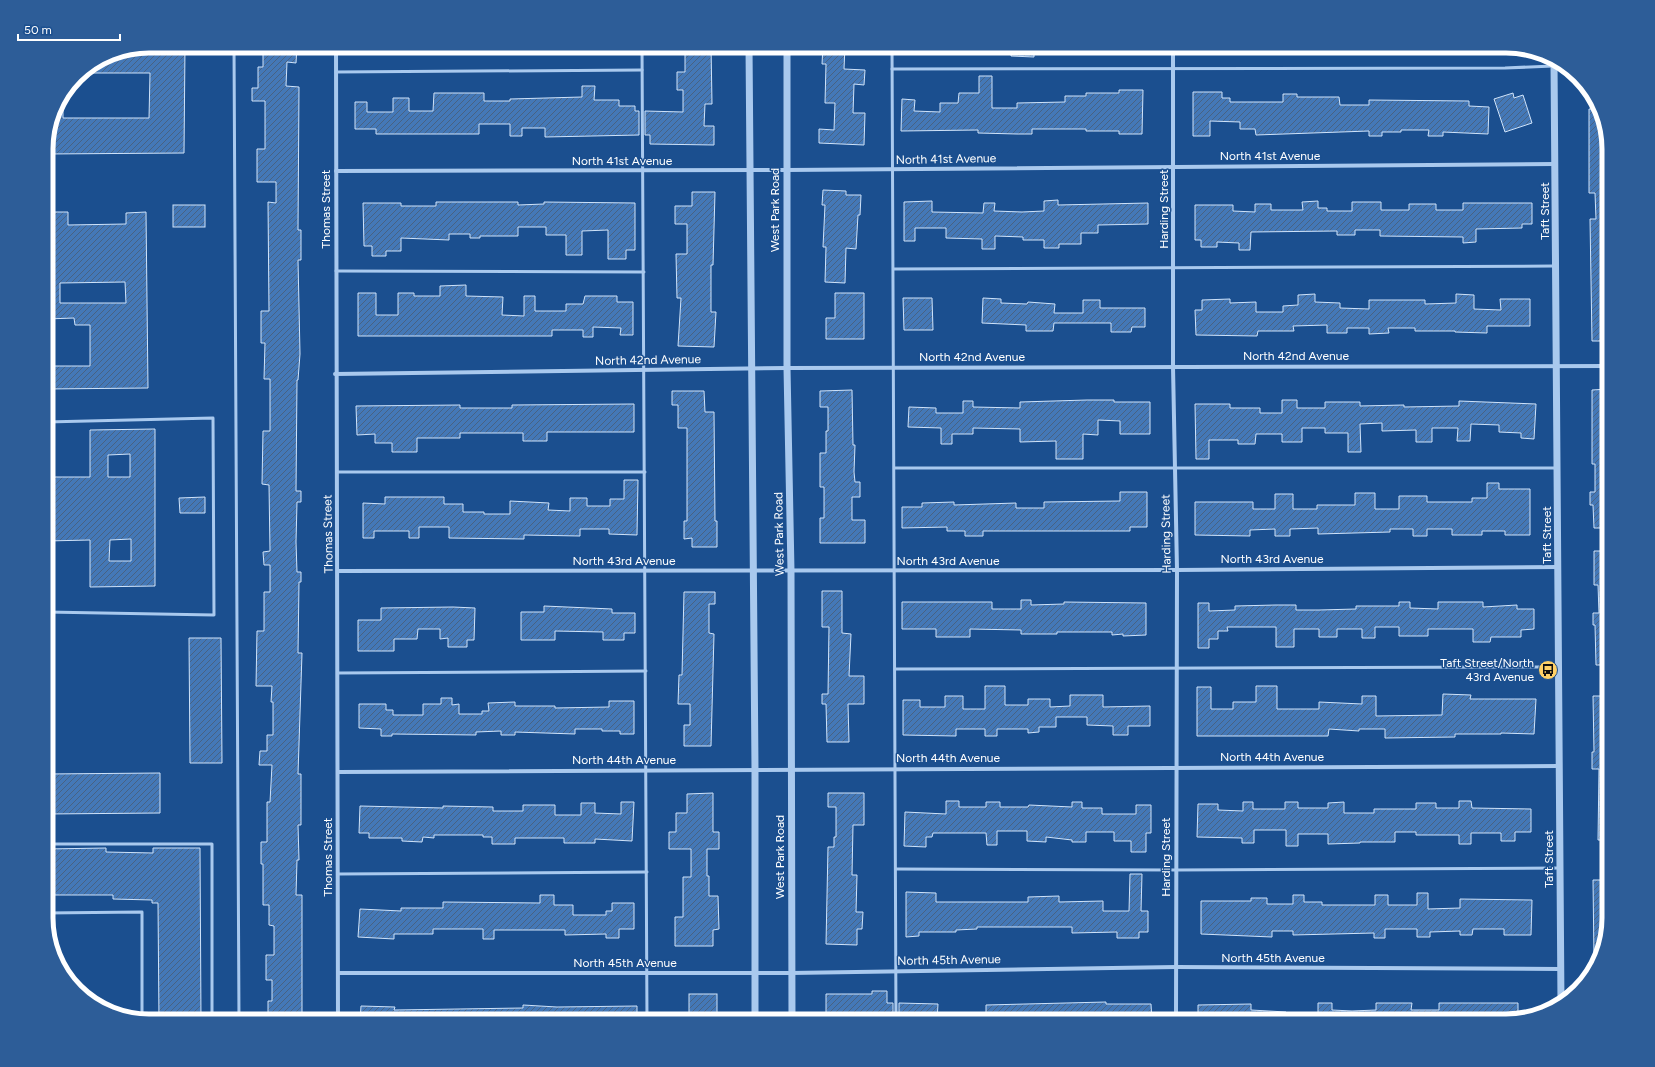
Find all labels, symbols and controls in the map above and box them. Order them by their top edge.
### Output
scale bar [18,16,120,42]
text: 50 m [24,23,52,37]
street label: North 41st Avenue [1220,149,1321,163]
street label: North 41st Avenue [896,151,997,167]
street label: North 41st Avenue [572,154,673,168]
street label: West Park Road [768,168,782,252]
street label: Thomas Street [319,169,333,248]
street label: Harding Street [1157,169,1171,249]
street label: Taft Street [1538,182,1552,240]
street label: North 42nd Avenue [1243,349,1349,363]
street label: North 42nd Avenue [919,350,1025,364]
street label: North 42nd Avenue [595,352,702,368]
street label: West Park Road [771,492,787,576]
street label: Thomas Street [320,494,336,574]
street label: Harding Street [1158,494,1174,574]
street label: Taft Street [1540,506,1554,564]
street label: North 43rd Avenue [1220,552,1324,566]
street label: North 43rd Avenue [572,554,676,568]
street label: North 43rd Avenue [896,554,1000,568]
place label: Taft Street/North 43rd Avenue [1440,656,1534,684]
bus stop icon: Taft Street/North 43rd Avenue [1537,659,1559,681]
street label: North 44th Avenue [1220,750,1325,764]
street label: North 44th Avenue [896,751,1001,765]
street label: North 44th Avenue [572,753,677,767]
street label: West Park Road [773,815,787,899]
street label: Thomas Street [321,817,335,896]
street label: Harding Street [1159,817,1173,897]
street label: Taft Street [1542,830,1556,888]
street label: North 45th Avenue [1221,951,1325,965]
street label: North 45th Avenue [897,952,1001,968]
street label: North 45th Avenue [573,956,677,970]

